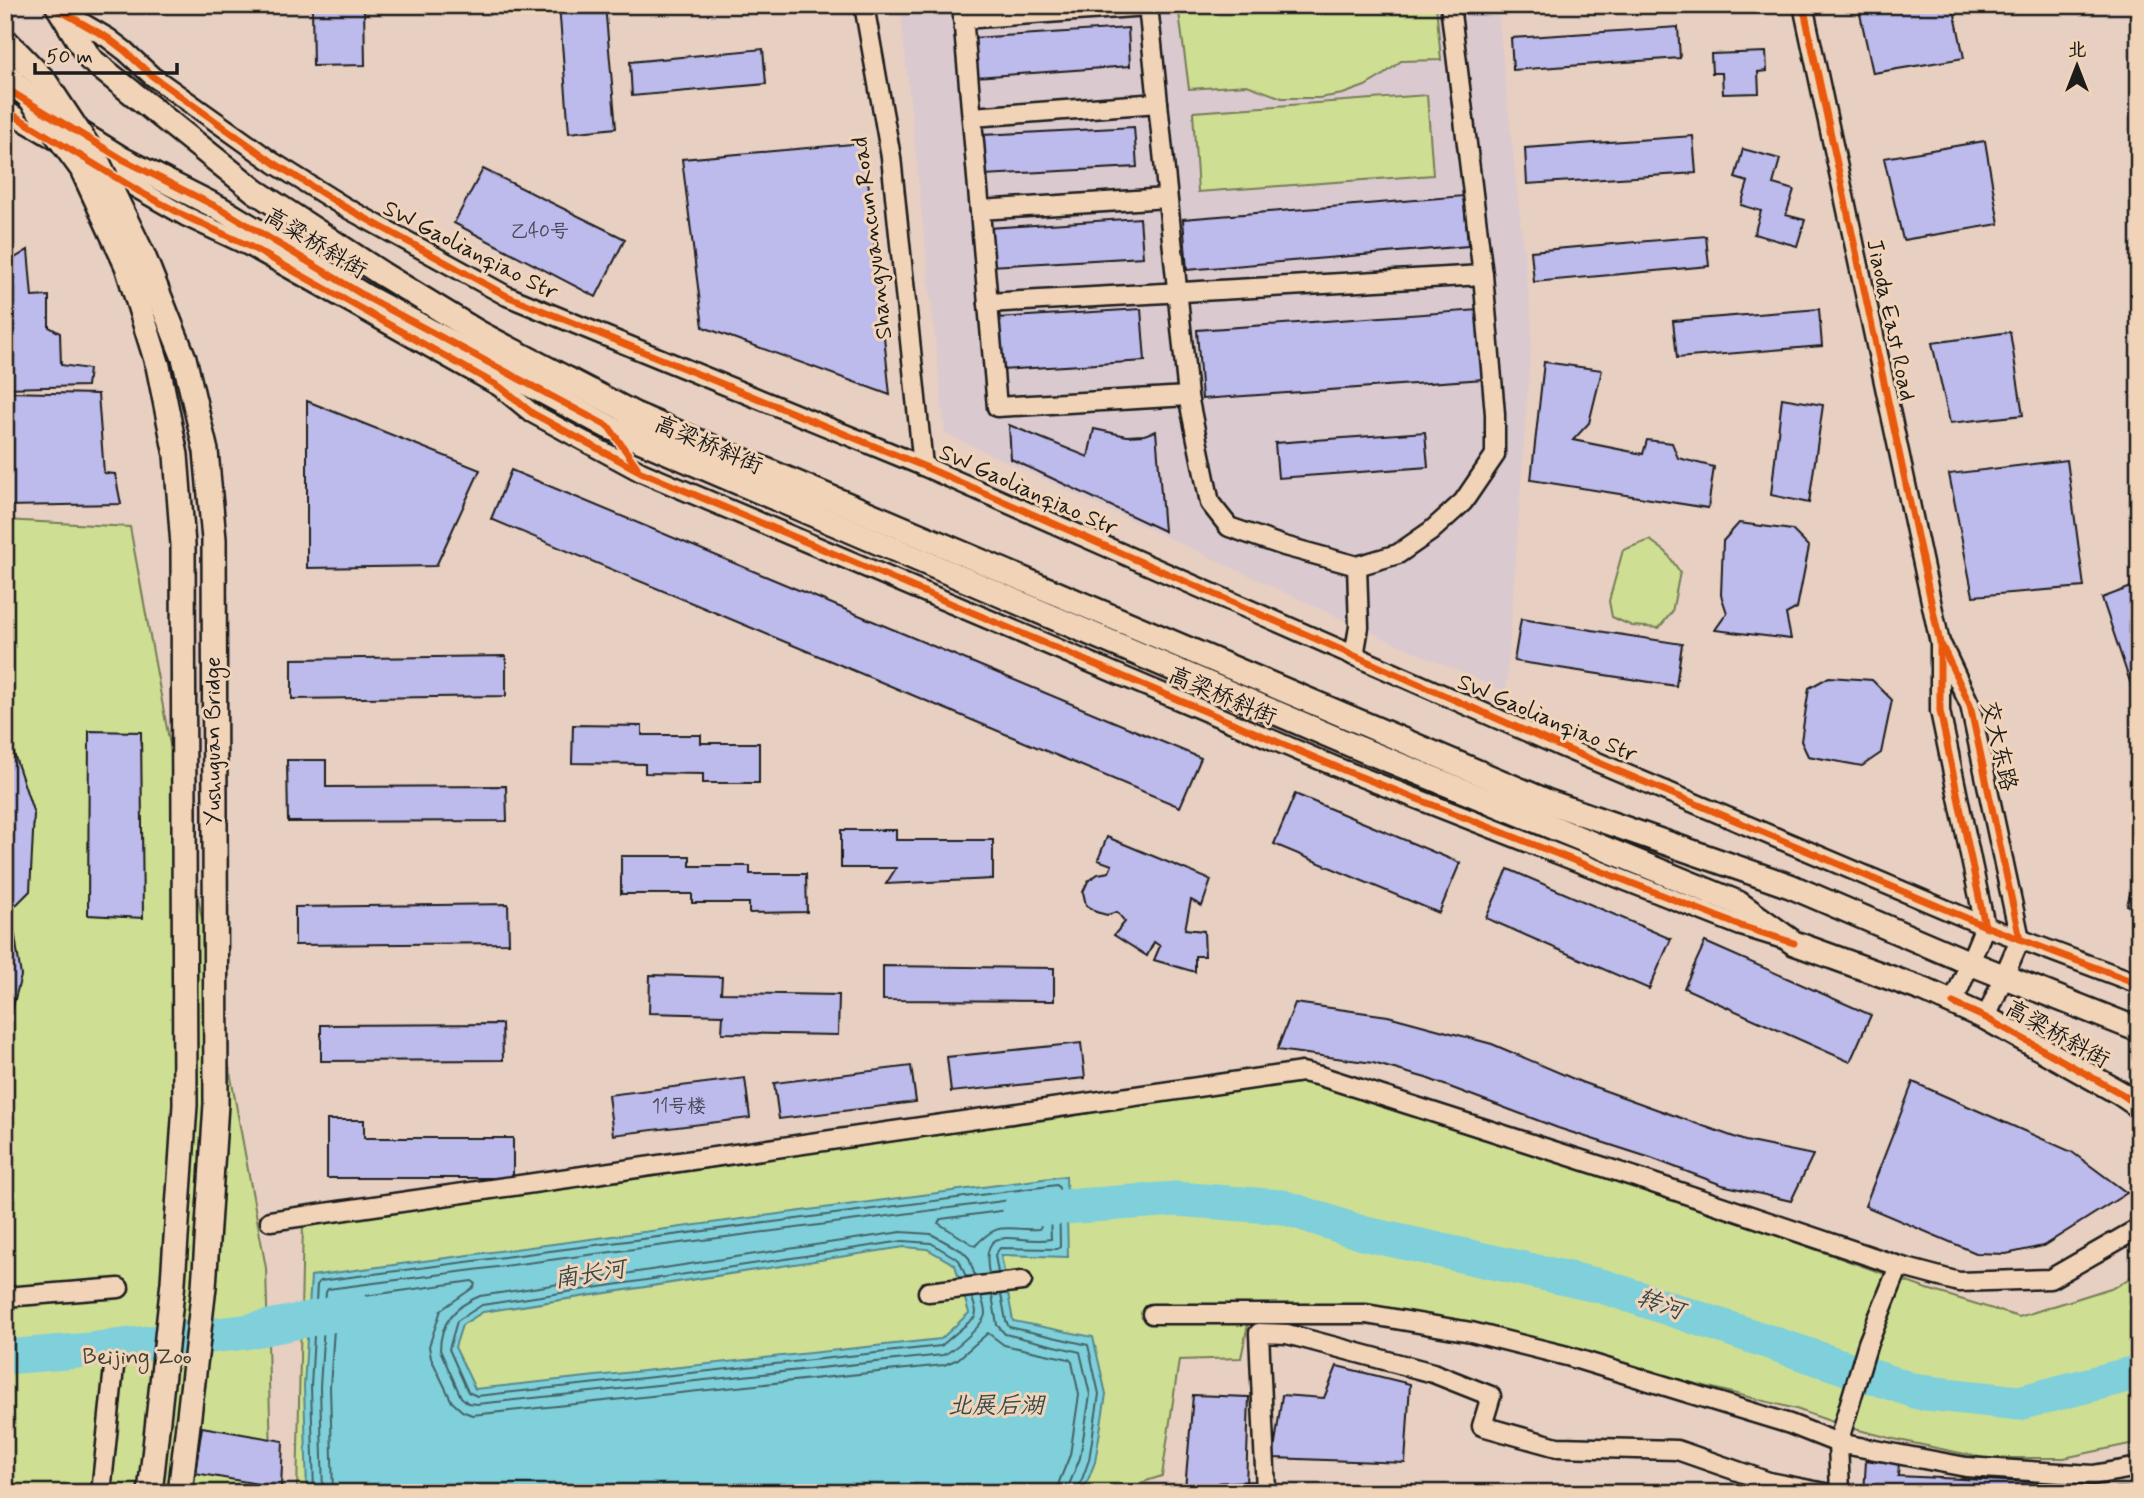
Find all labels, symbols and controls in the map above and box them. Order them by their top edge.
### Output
scale bar [35,32,177,76]
north arrow [2042,32,2112,102]
text: 北 [2067,38,2087,63]
text: 50 m [46,43,93,71]
street label: Shangyuancun Road [846,135,900,341]
street label: SW Gaolianqiao Str [377,194,563,308]
street label: 高粱桥斜街 [258,202,372,286]
house number: 乙40号 [509,219,569,244]
street label: Jiaoda East Road [1858,236,1922,404]
street label: 高梁桥斜街 [649,410,767,482]
street label: SW Gaolianqiao Str [934,438,1122,544]
street label: Yushuguan Bridge [199,657,231,825]
street label: 高梁桥斜街 [1163,661,1281,733]
street label: SW Gaolianqiao Str [1453,668,1642,770]
street label: 交大东路 [1973,698,2023,794]
street label: 高梁桥斜街 [1999,994,2115,1076]
house number: 11号楼 [652,1094,706,1119]
water label: 南长河 [552,1253,632,1296]
water label: 转河 [1632,1283,1692,1329]
park label: Beijing Zoo [82,1343,192,1375]
water label: 北展后湖 [948,1391,1047,1422]

